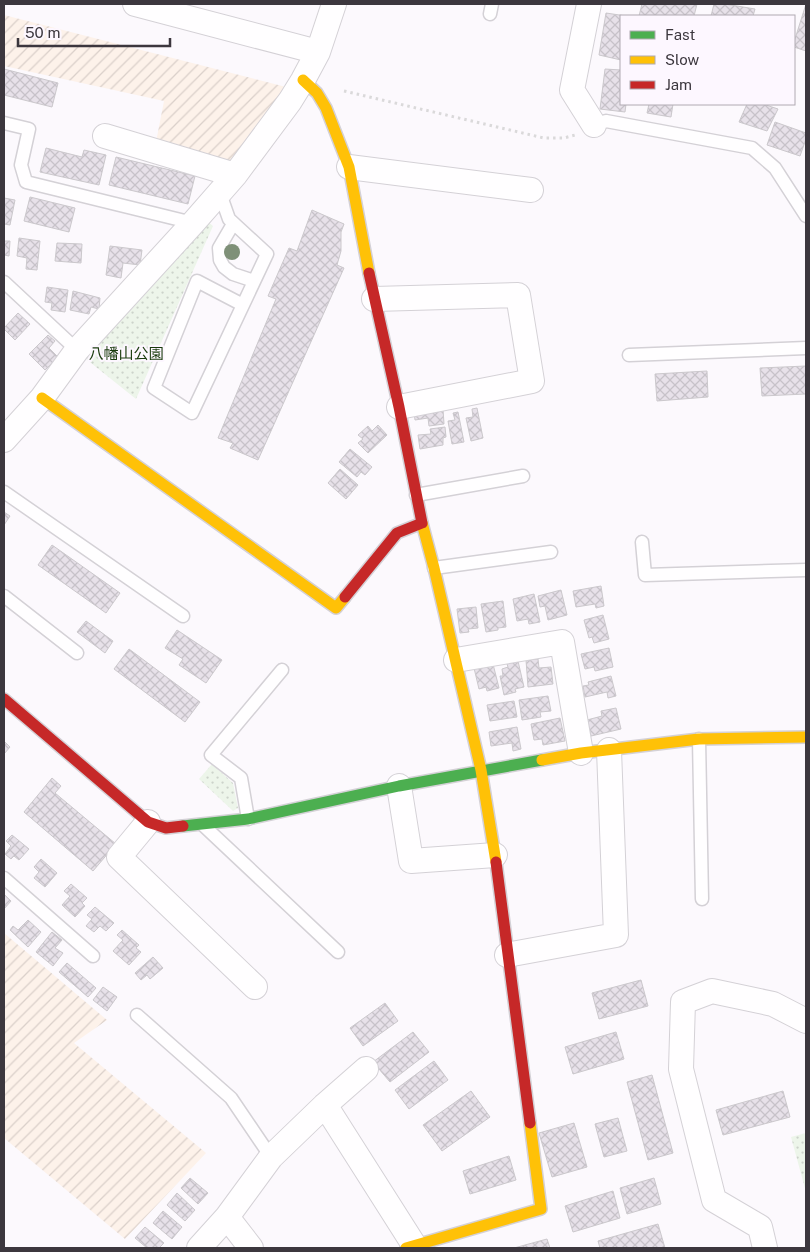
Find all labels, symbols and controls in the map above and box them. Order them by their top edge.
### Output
scale bar [18,15,170,47]
legend [620,15,795,105]
text: 50 m [25,24,60,41]
text: Fast [665,26,695,43]
text: Slow [665,51,700,68]
text: Jam [665,76,692,93]
park label: 八幡山公園 [88,345,164,362]

